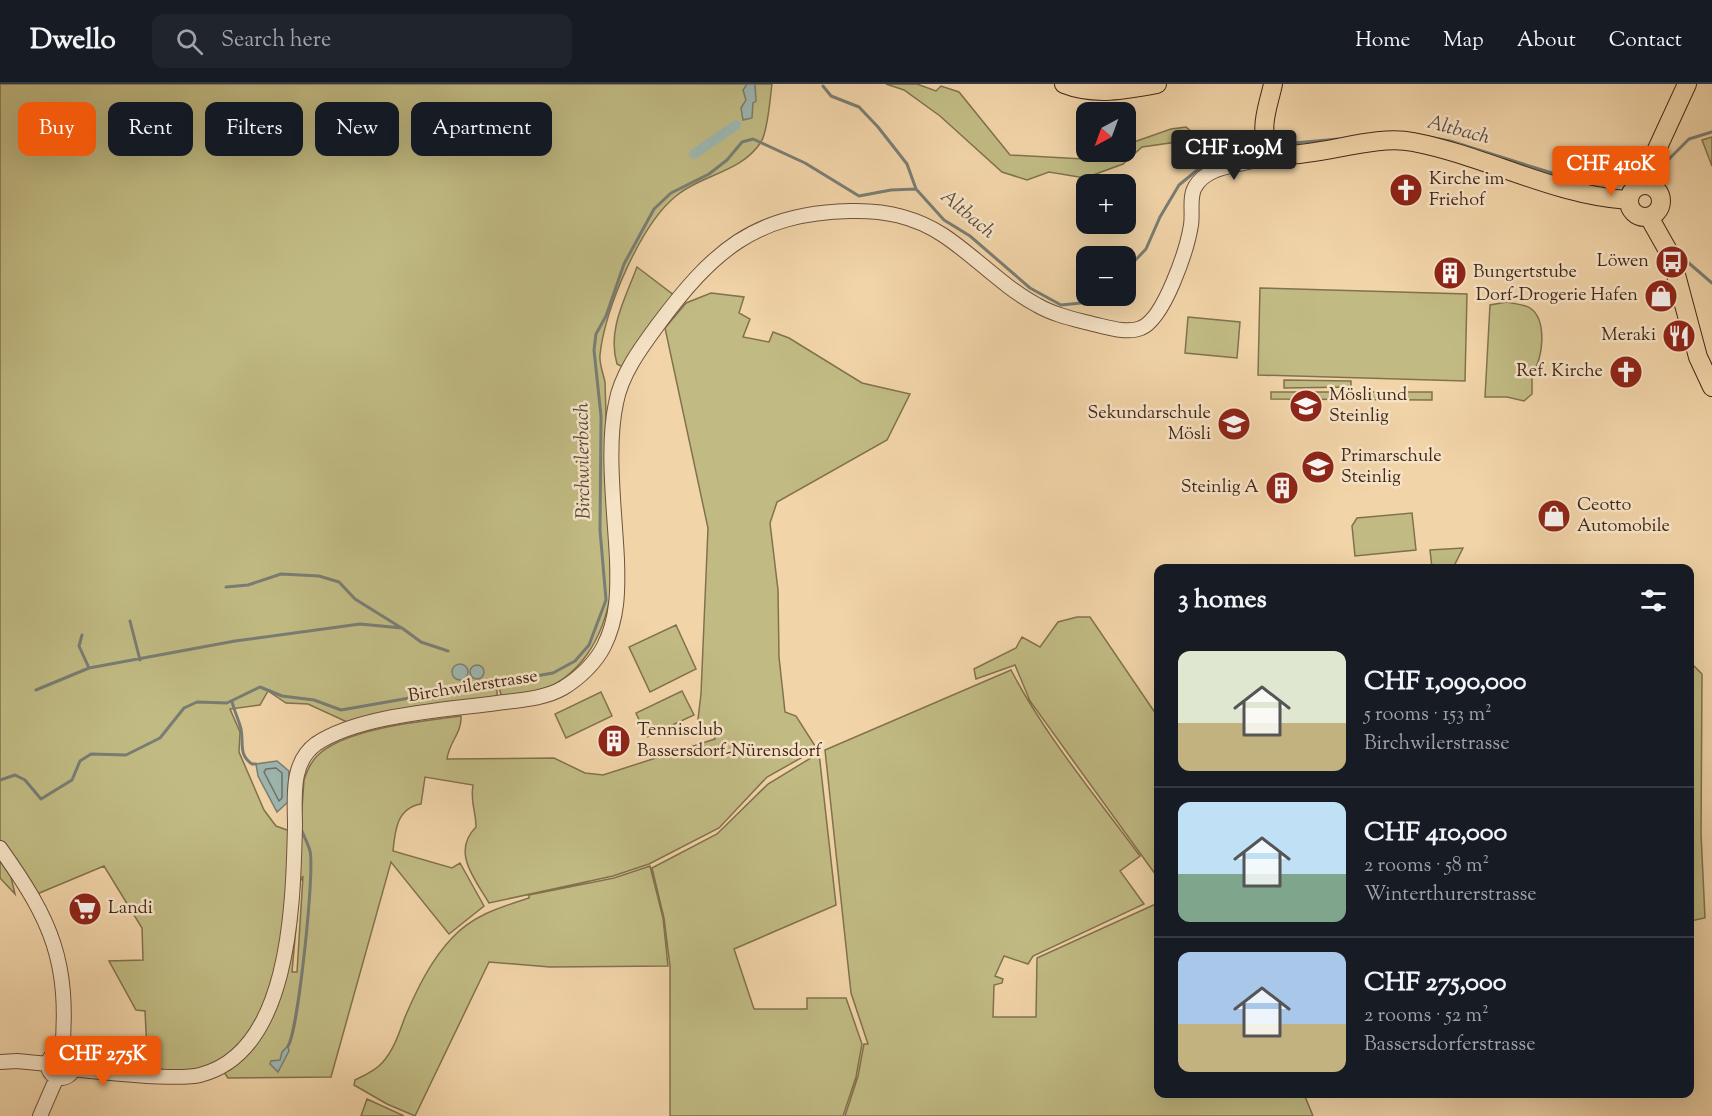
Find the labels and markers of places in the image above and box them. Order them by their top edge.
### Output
pin: CHF 1.09M [1165,130,1303,181]
pin: CHF 410K [1549,146,1673,197]
place label: Kirche im Friehof [1429,167,1505,214]
church icon: Kirche im Friehof [1388,172,1424,208]
bus stop icon: Löwen [1654,244,1690,280]
place label: Löwen [1597,249,1649,275]
building icon: Bungertstube [1432,255,1468,291]
place label: Bungertstube [1473,260,1577,286]
shop icon: Dorf-Drogerie Hafen [1643,278,1679,314]
place label: Dorf-Drogerie Hafen [1476,283,1638,309]
restaurant icon: Meraki [1661,318,1697,354]
place label: Meraki [1601,323,1656,349]
church icon: Ref. Kirche [1608,354,1644,390]
place label: Ref. Kirche [1516,359,1603,385]
place label: Mösli und Steinlig [1329,383,1407,430]
school or university icon: Mösli und Steinlig [1288,388,1324,424]
place label: Sekundarschule Mösli [1088,401,1211,448]
school or university icon: Sekundarschule Mösli [1216,406,1252,442]
place label: Primarschule Steinlig [1341,444,1442,491]
school or university icon: Primarschule Steinlig [1300,449,1336,485]
building icon: Steinlig A [1264,470,1300,506]
place label: Steinlig A [1181,475,1259,501]
place label: Ceotto Automobile [1577,493,1670,540]
shop icon: Ceotto Automobile [1536,498,1572,534]
place label: Tennisclub Bassersdorf-Nürensdorf [637,718,822,765]
building icon: Tennisclub Bassersdorf-Nürensdorf [596,723,632,759]
supermarket icon: Landi [67,891,103,927]
place label: Landi [108,896,153,922]
pin: CHF 275K [41,1036,165,1087]

